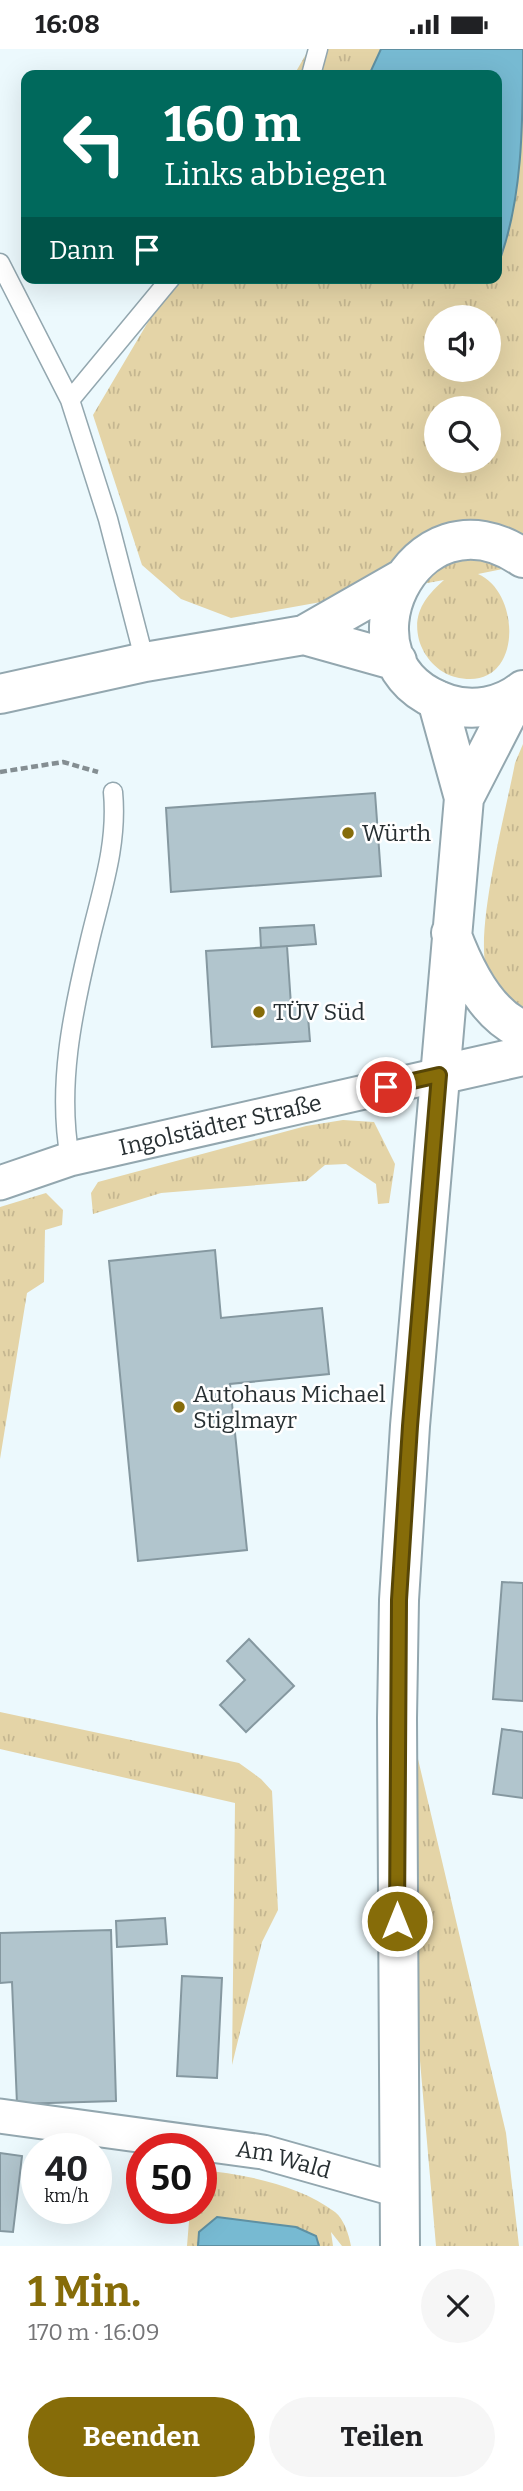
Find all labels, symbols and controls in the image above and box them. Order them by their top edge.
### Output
text: 16:08 [35,9,100,40]
text: 160 m [164,95,301,154]
icon: left [49,98,140,189]
text: Links abbiegen [164,155,387,193]
icon: arrive [128,231,166,269]
text: Dann [49,235,114,266]
map controls [424,305,501,473]
button: sound [424,305,501,382]
button: search [424,396,501,473]
place label: Würth [362,819,431,847]
marker: Würth [340,825,356,841]
place label: TÜV Süd [273,998,365,1026]
marker: TÜV Süd [251,1004,267,1020]
pin [356,1057,416,1117]
icon: arrive [367,1068,405,1106]
street label: Ingolstädter Straße [116,1088,324,1161]
place label: Autohaus Michael Stiglmayr [193,1380,386,1434]
marker: Autohaus Michael Stiglmayr [171,1399,187,1415]
position arrow [360,1884,434,1958]
speed limit sign: 50 [126,2133,217,2224]
street label: Am Wald [234,2134,335,2185]
text: 40 [45,2148,88,2190]
text: km/h [44,2185,89,2207]
text: 1 Min. [28,2267,141,2317]
button: close [421,2269,495,2343]
text: 170 m · 16:09 [28,2318,159,2346]
button: Beenden [28,2397,255,2477]
button: Teilen [269,2397,495,2477]

